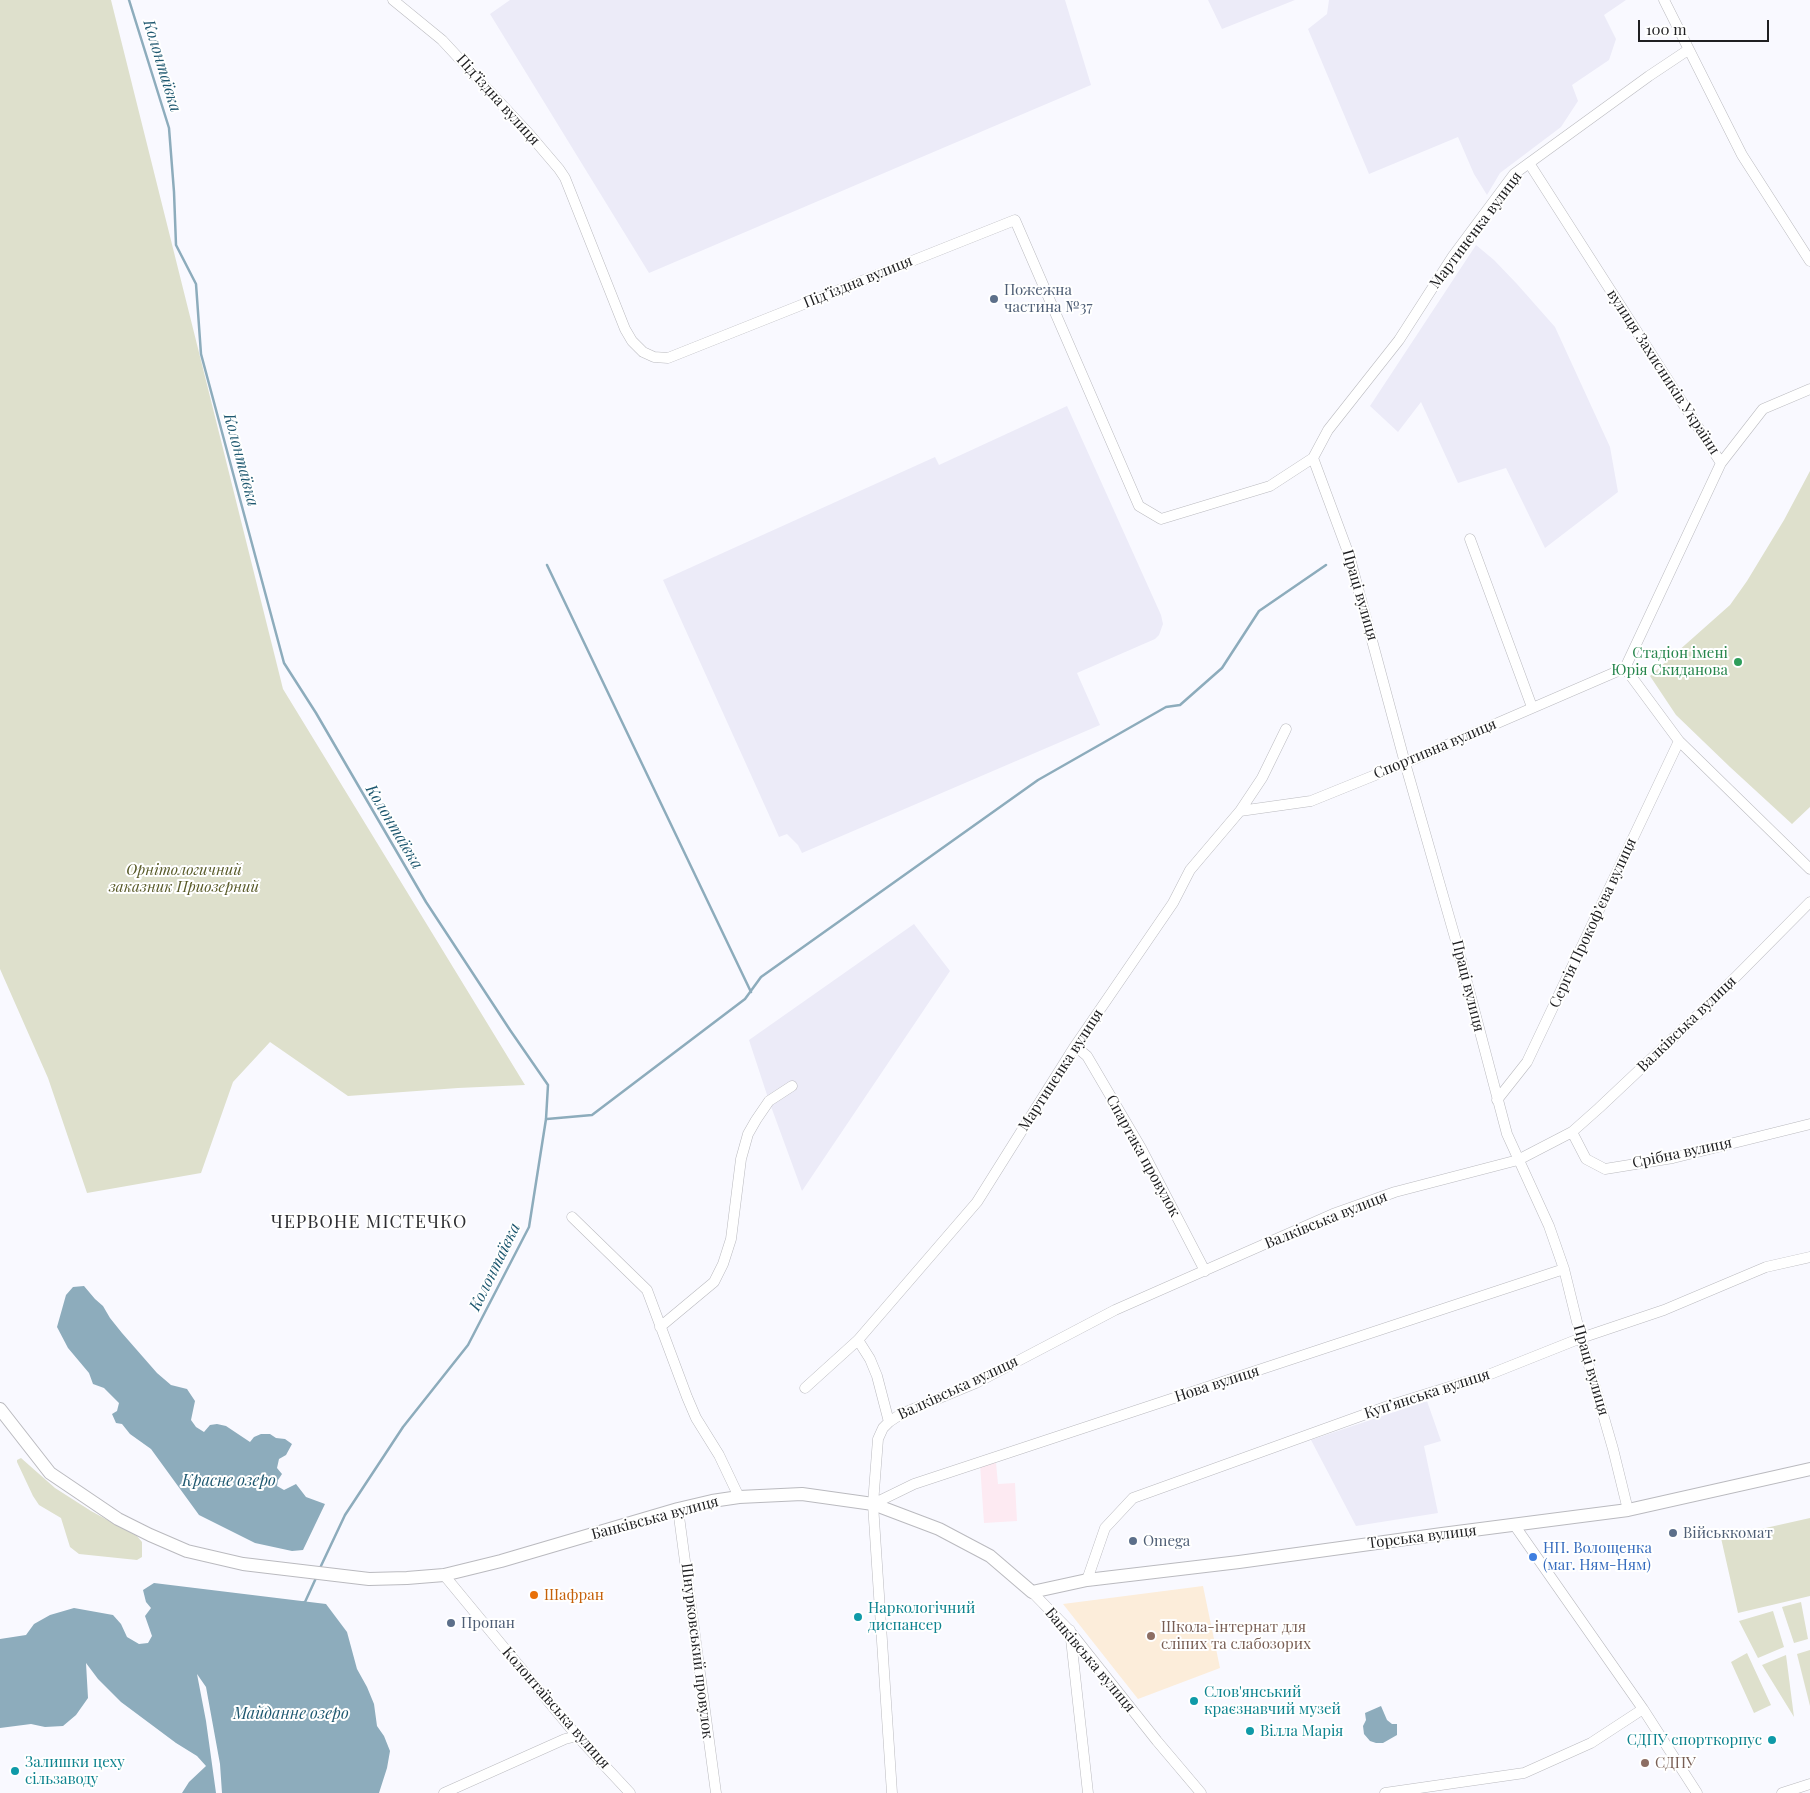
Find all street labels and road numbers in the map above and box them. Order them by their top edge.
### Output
street label: Під’їздна вулиця [452,51,544,149]
street label: Мартиненка вулиця [1426,168,1526,292]
street label: Під’їздна вулиця [801,252,915,312]
street label: вулиця Захисників України [1603,286,1723,458]
street label: Праці вулиця [1338,547,1382,643]
street label: Спортивна вулиця [1371,715,1499,783]
street label: Сергія Прокоф’єва вулиця [1546,835,1640,1011]
street label: Праці вулиця [1448,938,1488,1034]
street label: Валківська вулиця [1634,972,1740,1076]
street label: Мартиненка вулиця [1015,1006,1107,1134]
street label: Спартака провулок [1102,1092,1184,1220]
street label: Срібна вулиця [1631,1134,1733,1172]
street label: Валківська вулиця [1262,1187,1390,1253]
street label: Праці вулиця [1569,1322,1613,1418]
street label: Валківська вулиця [895,1352,1021,1424]
street label: Нова вулиця [1172,1362,1262,1406]
street label: Куп’янська вулиця [1362,1365,1492,1423]
street label: Банківська вулиця [590,1492,720,1544]
street label: Торська вулиця [1367,1521,1477,1553]
street label: Шнурковський провулок [677,1562,717,1740]
street label: Банківська вулиця [1041,1604,1139,1716]
street label: Колонтаївська вулиця [498,1643,614,1773]

